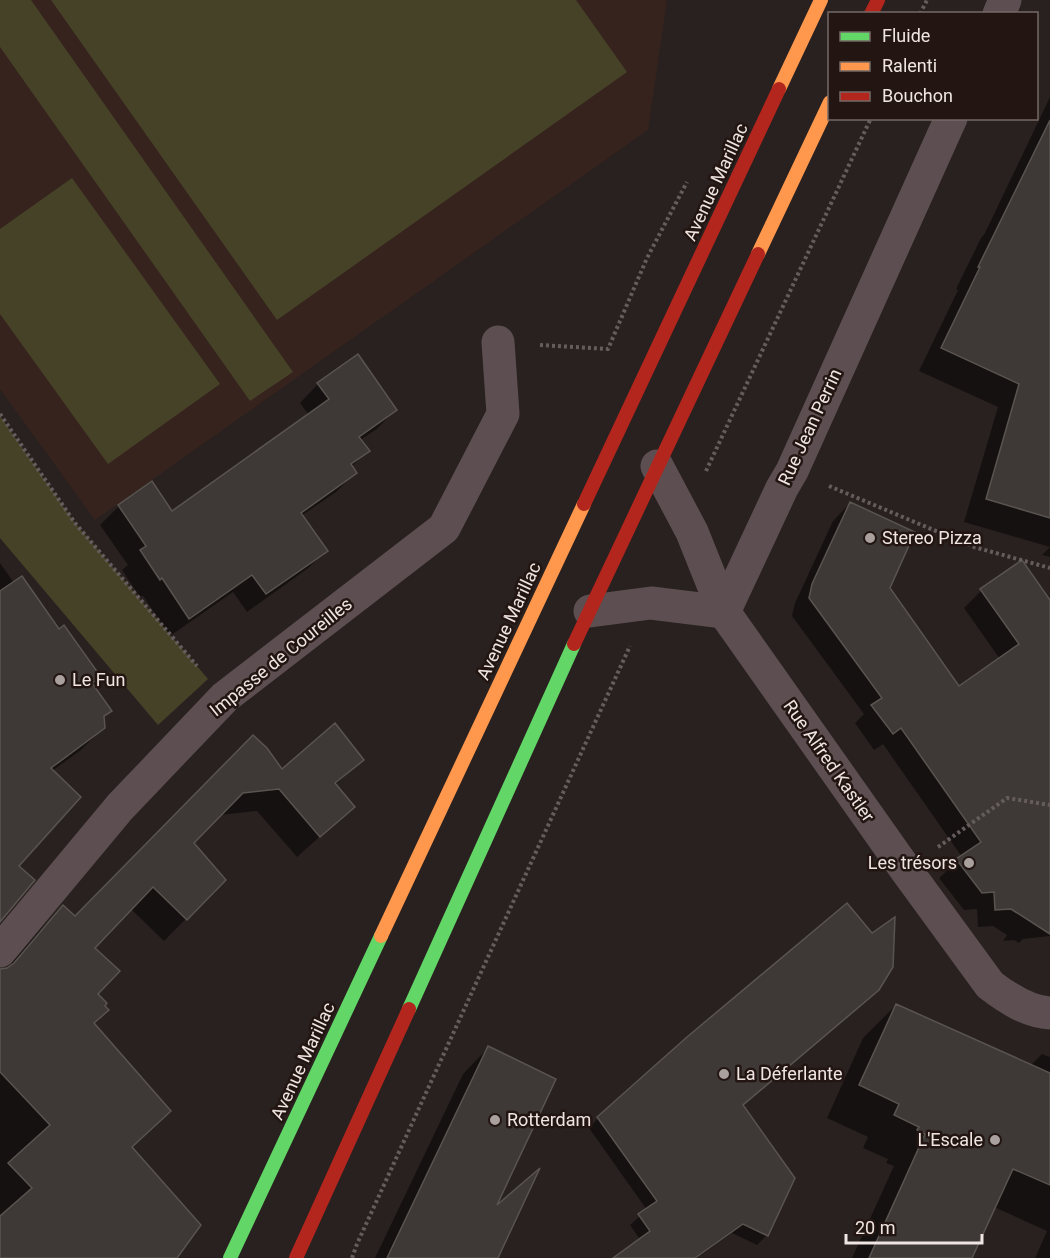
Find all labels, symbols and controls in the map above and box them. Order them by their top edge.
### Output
legend [828,12,1038,120]
text: Fluide [882,25,930,46]
text: Ralenti [882,55,937,76]
text: Bouchon [882,85,953,106]
street label: Avenue Marillac [679,120,752,244]
street label: Rue Jean Perrin [773,365,846,488]
place label: Stereo Pizza [882,527,982,548]
marker: Stereo Pizza [863,531,877,545]
street label: Avenue Marillac [472,559,545,683]
street label: Impasse de Coureilles [205,593,356,720]
place label: Le Fun [72,669,125,690]
marker: Le Fun [53,673,67,687]
street label: Rue Alfred Kastler [780,696,879,826]
place label: Les trésors [868,852,957,873]
marker: Les trésors [962,856,976,870]
street label: Avenue Marillac [266,999,339,1123]
place label: La Déferlante [736,1063,843,1084]
marker: La Déferlante [717,1067,731,1081]
place label: Rotterdam [507,1109,591,1130]
marker: Rotterdam [488,1113,502,1127]
place label: L'Escale [918,1129,983,1150]
marker: L'Escale [988,1133,1002,1147]
scale bar [846,1207,982,1245]
text: 20 m [855,1217,895,1238]

